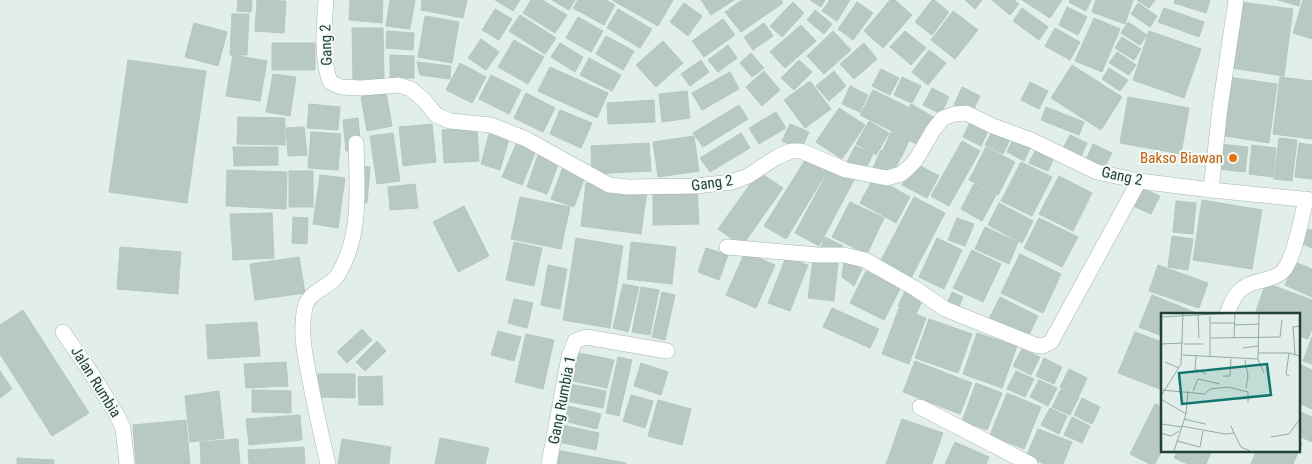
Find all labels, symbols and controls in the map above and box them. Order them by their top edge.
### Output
street label: Gang 2 [316,24,336,66]
place label: Bakso Biawan [1140,149,1223,167]
marker: Bakso Biawan [1227,152,1239,164]
street label: Gang 2 [1100,163,1144,189]
street label: Gang 2 [690,171,734,195]
inset map [1161,313,1300,452]
street label: Jalan Rumbia [67,343,125,421]
street label: Gang Rumbia 1 [545,354,579,446]

